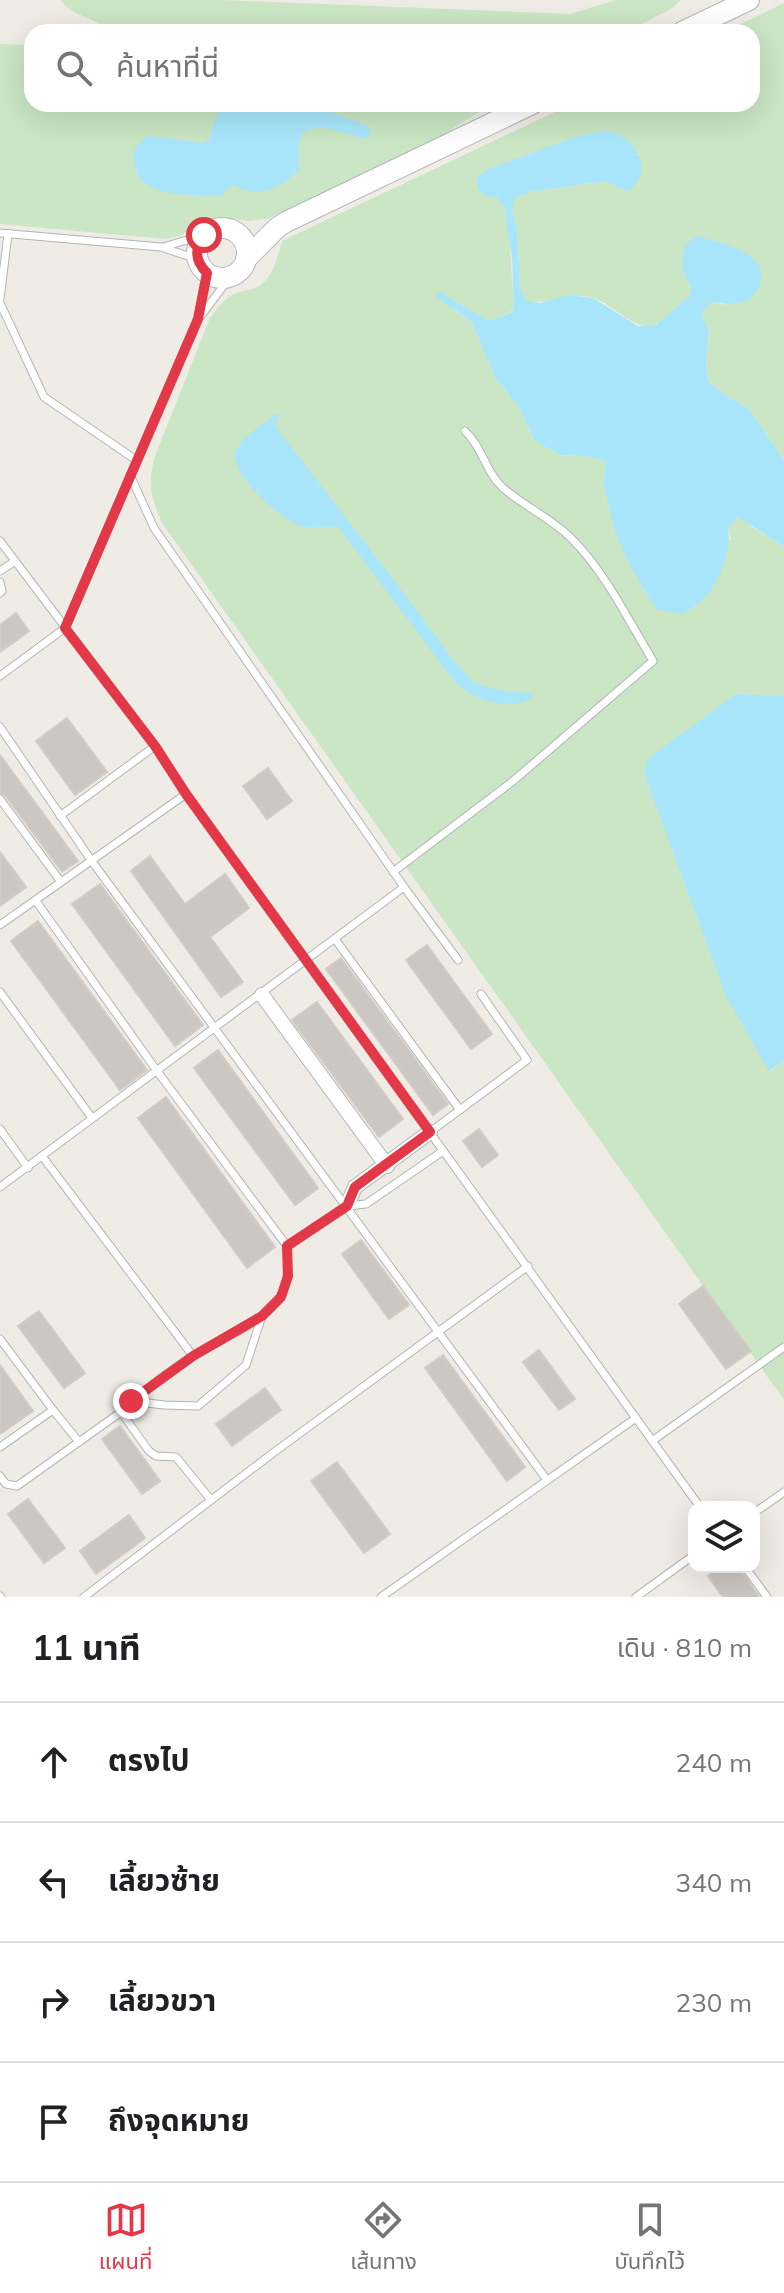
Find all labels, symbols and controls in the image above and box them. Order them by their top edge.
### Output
search box [24,24,760,112]
icon: search [52,46,96,90]
text: ค้นหาที่นี่ [116,47,219,85]
route start [186,217,222,253]
route end [113,1383,149,1419]
map controls [688,1501,760,1573]
button: layers [688,1501,760,1573]
text: 11 นาที [32,1626,141,1669]
text: เดิน · 810 m [617,1631,752,1664]
icon: ahead [32,1740,76,1784]
text: ตรงไป [108,1741,190,1779]
text: 240 m [676,1746,752,1779]
icon: left [32,1860,76,1904]
text: เลี้ยวซ้าย [108,1861,220,1899]
text: 340 m [676,1866,752,1899]
icon: right [32,1980,76,2024]
text: เลี้ยวขวา [108,1981,216,2019]
text: 230 m [676,1986,752,2019]
icon: arrive [32,2100,76,2144]
text: ถึงจุดหมาย [108,2101,249,2139]
tab: แผนที่ [99,2198,153,2279]
tab: เส้นทาง [350,2198,417,2279]
tab: บันทึกไว้ [614,2198,685,2279]

